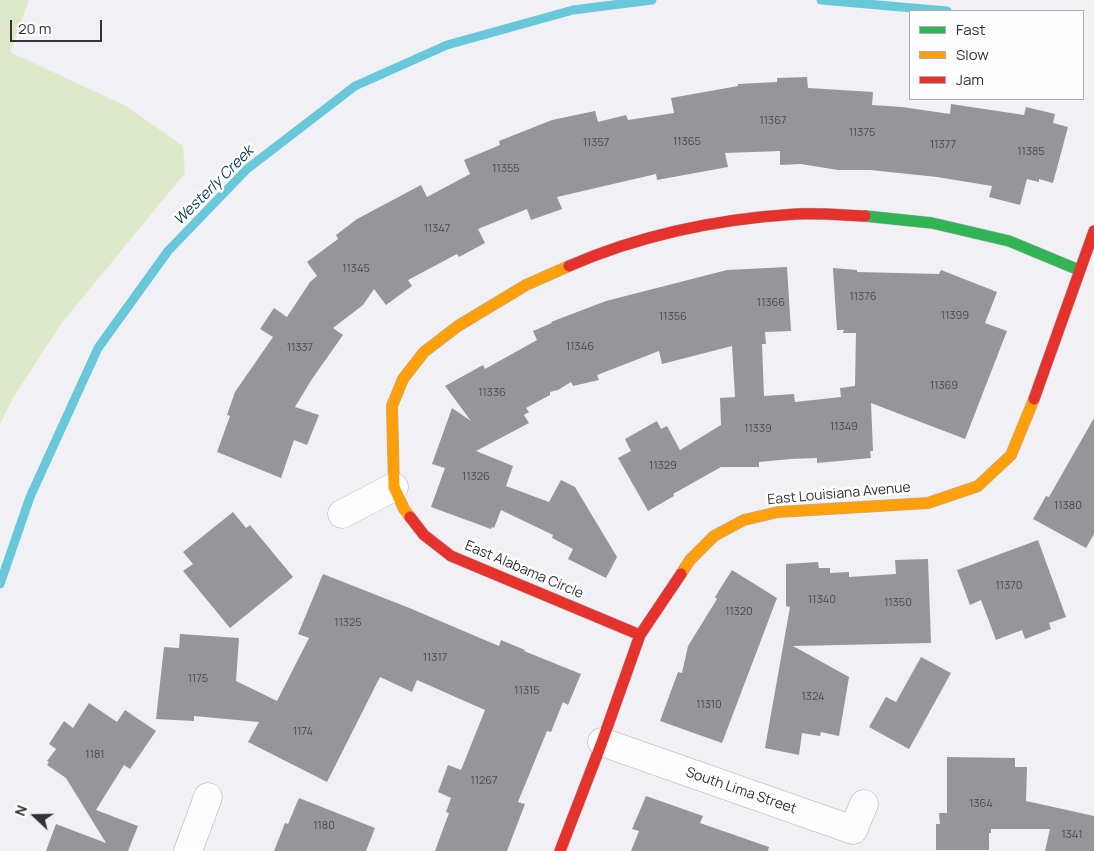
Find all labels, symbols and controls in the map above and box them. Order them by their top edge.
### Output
scale bar [12,10,105,42]
legend [909,10,1084,100]
text: 20 m [18,18,51,39]
text: Fast [956,19,985,40]
text: Slow [956,44,989,65]
text: Jam [956,69,984,90]
house number: 11367 [759,114,787,128]
house number: 11375 [849,126,875,140]
house number: 11365 [673,135,701,149]
house number: 11357 [583,136,609,150]
house number: 11377 [930,138,956,152]
water label: Westerly Creek [170,142,258,230]
house number: 11385 [1017,145,1045,159]
house number: 11355 [492,162,520,176]
house number: 11347 [424,222,450,236]
house number: 11345 [342,262,370,276]
house number: 11376 [849,290,877,304]
house number: 11366 [757,296,785,310]
house number: 11399 [941,309,969,323]
house number: 11356 [659,310,687,324]
house number: 11346 [566,340,594,354]
house number: 11337 [287,341,313,355]
house number: 11369 [930,379,958,393]
house number: 11336 [478,386,506,400]
house number: 11349 [830,420,858,434]
house number: 11339 [744,422,772,436]
house number: 11329 [649,459,677,473]
house number: 11326 [462,470,490,484]
street label: East Louisiana Avenue [767,479,911,509]
house number: 11380 [1054,499,1082,513]
street label: East Alabama Circle [462,537,586,603]
house number: 11370 [996,579,1022,593]
house number: 11340 [808,593,836,607]
house number: 11350 [884,596,912,610]
house number: 11320 [725,605,753,619]
house number: 11325 [334,616,362,630]
house number: 11317 [423,651,447,665]
house number: 1175 [188,672,208,686]
house number: 11315 [514,684,540,698]
house number: 1324 [802,690,824,704]
house number: 11310 [696,698,722,712]
house number: 1174 [293,725,313,739]
house number: 1181 [85,748,105,762]
street label: South Lima Street [683,764,799,818]
house number: 11267 [470,774,498,788]
north arrow [10,791,60,841]
house number: 1364 [969,797,993,811]
text: N [10,802,31,819]
house number: 1180 [313,819,335,833]
house number: 1341 [1061,828,1083,842]

